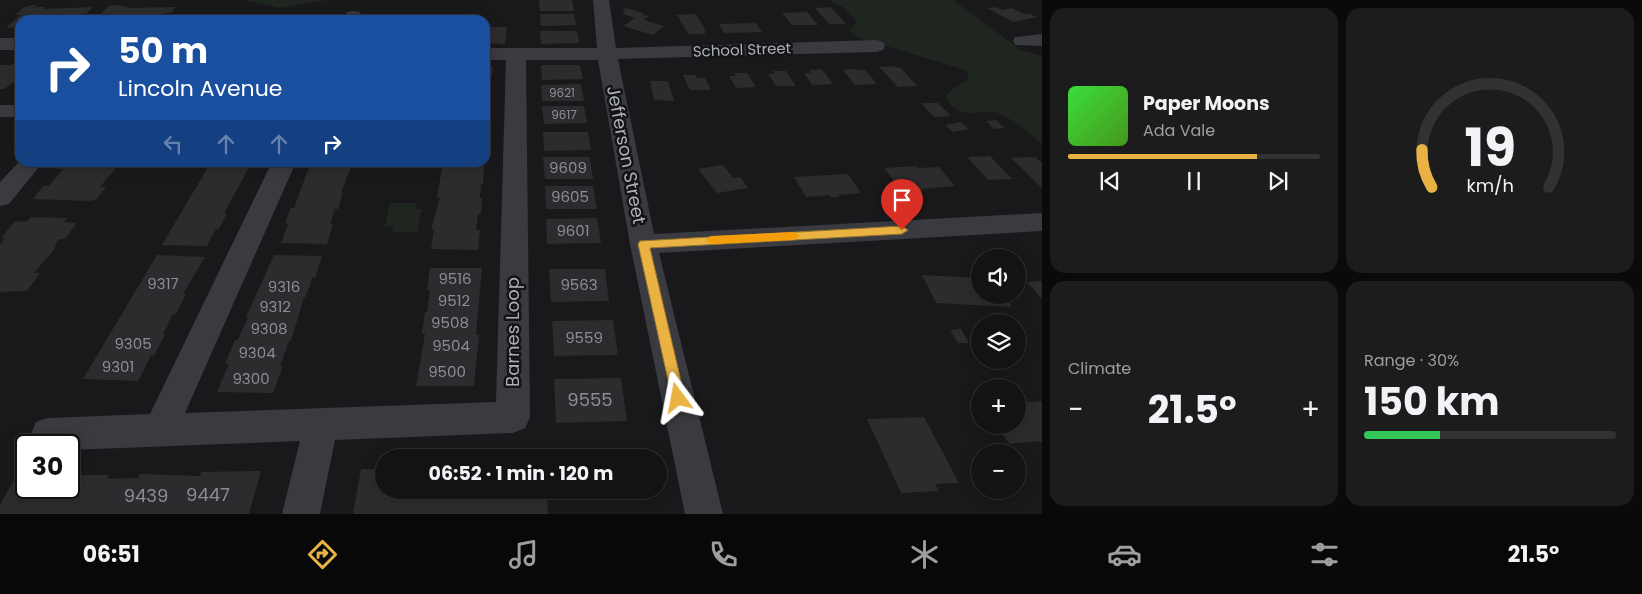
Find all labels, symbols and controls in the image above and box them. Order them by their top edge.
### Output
text: 50 m [118,26,208,75]
icon: right [35,35,100,100]
street label: School Street [692,37,791,62]
text: Lincoln Avenue [118,73,282,104]
house number: 9621 [549,84,575,101]
street label: Jefferson Street [601,84,652,226]
text: Paper Moons [1143,90,1270,117]
house number: 9617 [551,106,577,123]
text: 19 [1464,111,1516,184]
text: Ada Vale [1143,119,1215,142]
icon: left [159,130,187,158]
icon: ahead [212,130,240,158]
icon: ahead [265,130,293,158]
icon: right [318,130,346,158]
house number: 9609 [549,157,587,178]
icon: previous [1096,167,1124,195]
icon: pause [1180,167,1208,195]
icon: next [1264,167,1292,195]
text: km/h [1466,173,1514,198]
pin [881,179,923,230]
house number: 9605 [551,186,589,207]
icon: arrive [888,186,916,214]
house number: 9601 [556,220,590,241]
map controls [971,249,1026,499]
button: sound [971,249,1026,304]
house number: 9516 [438,268,472,289]
house number: 9317 [147,273,179,294]
house number: 9563 [560,274,598,295]
house number: 9316 [268,276,300,297]
street label: Barnes Loop [500,277,525,387]
house number: 9512 [438,290,470,311]
house number: 9312 [259,296,291,317]
house number: 9508 [431,312,469,333]
button: layers [971,314,1026,369]
house number: 9308 [250,318,288,339]
house number: 9559 [565,327,603,348]
house number: 9305 [114,333,152,354]
house number: 9504 [432,335,470,356]
house number: 9304 [238,342,276,363]
text: Range · 30% [1364,349,1459,372]
house number: 9301 [102,356,134,377]
text: Climate [1068,357,1131,380]
house number: 9500 [428,361,466,382]
house number: 9300 [232,368,270,389]
position arrow [651,371,703,423]
text: 150 km [1364,375,1500,428]
button: + [971,379,1026,434]
text: 21.5° [1148,383,1237,436]
house number: 9555 [567,387,613,412]
text: − [1068,390,1083,429]
text: + [1301,390,1320,429]
speed limit sign: 30 [15,434,80,499]
button: − [971,444,1026,499]
text: 06:52 · 1 min · 120 m [429,460,613,487]
house number: 9447 [186,482,230,507]
house number: 9439 [124,483,168,508]
icon: directions [305,537,340,572]
icon: music [506,537,541,572]
icon: phone [706,537,741,572]
icon: climate [907,537,942,572]
icon: car [1107,537,1142,572]
icon: filters [1307,537,1342,572]
text: 06:51 [83,539,140,570]
text: 21.5° [1508,539,1559,570]

